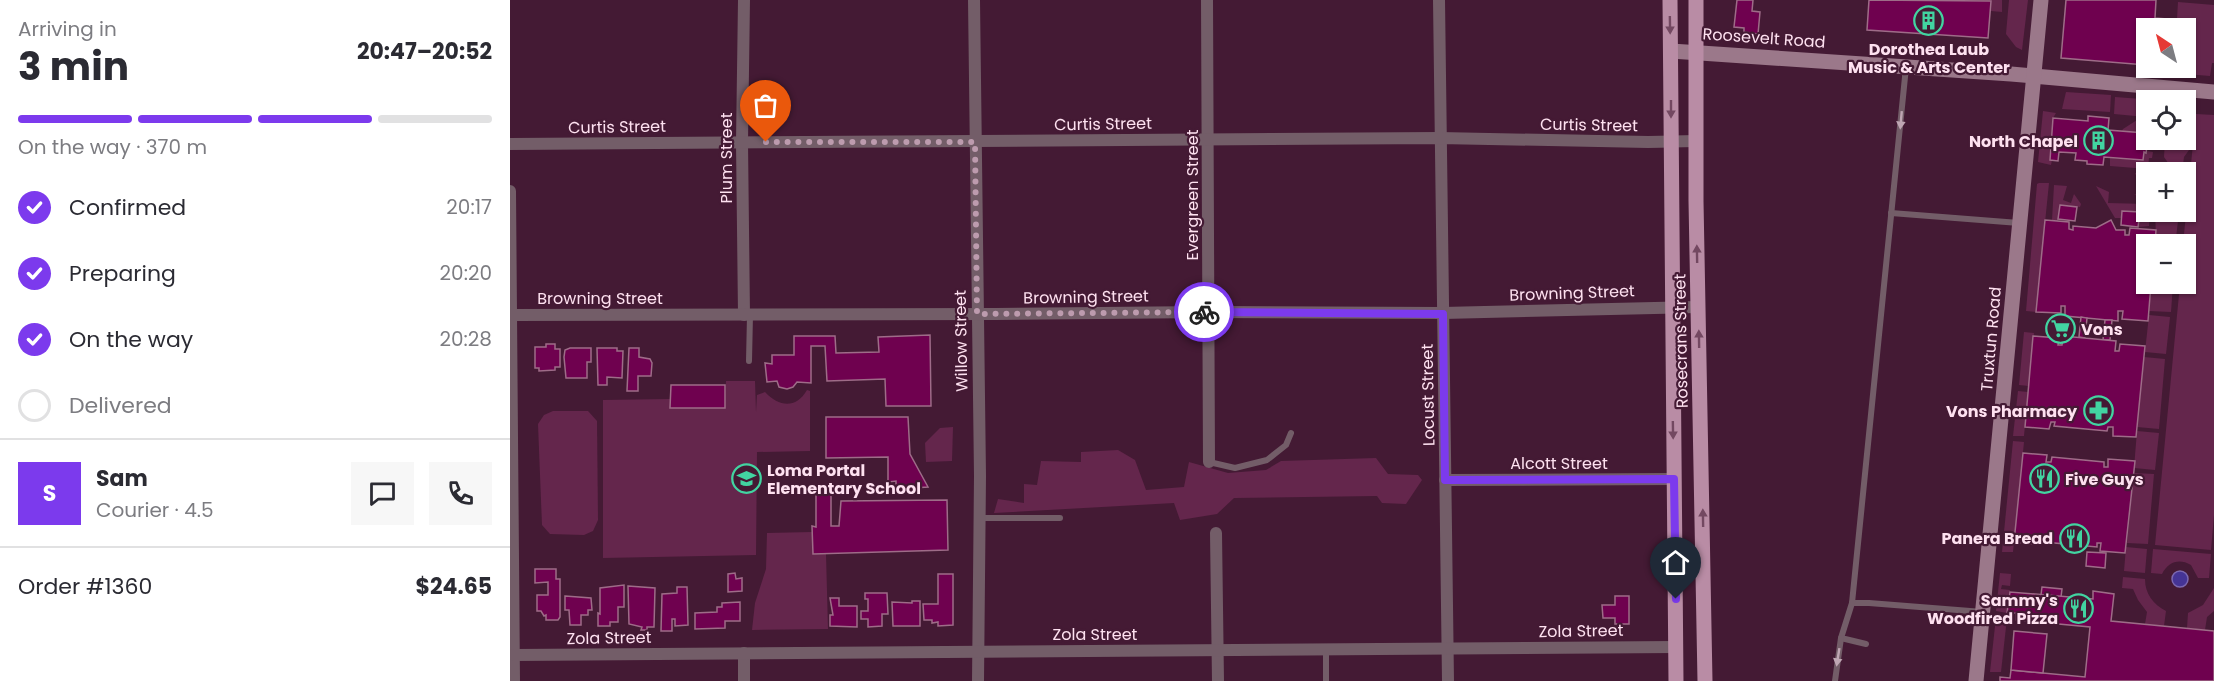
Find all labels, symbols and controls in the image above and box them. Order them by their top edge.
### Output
building icon: Dorothea Laub Music & Arts Center [1913,5,1945,37]
text: Arriving in [18,15,117,43]
one-way arrow [1666,16,1675,35]
north arrow [2136,18,2196,78]
map controls [2136,18,2196,294]
street label: Roosevelt Road [1702,22,1826,54]
text: 20:47–20:52 [357,36,492,67]
place label: Dorothea Laub Music & Arts Center [1848,38,2010,79]
text: 3 min [18,39,129,94]
pin [740,80,791,142]
icon: bag [749,89,782,122]
button: locate [2136,90,2196,150]
one-way arrow [1666,100,1676,119]
one-way arrow [1896,110,1906,129]
street label: Plum Street [715,112,738,204]
street label: Curtis Street [1054,112,1152,136]
street label: Curtis Street [1540,113,1638,137]
street label: Curtis Street [568,115,666,139]
building icon: North Chapel [2083,125,2115,157]
street label: Evergreen Street [1181,129,1204,261]
place label: North Chapel [1969,130,2078,153]
text: On the way · 370 m [18,133,207,161]
button: + [2136,162,2196,222]
icon: check [18,191,51,224]
text: Confirmed [69,192,186,223]
text: 20:17 [446,193,492,221]
button: − [2136,234,2196,294]
one-way arrow [1693,244,1702,263]
icon: check [18,257,51,290]
text: Preparing [69,258,176,289]
text: 20:20 [440,259,492,287]
street label: Rosecrans Street [1668,273,1694,408]
street label: Browning Street [1509,279,1635,307]
courier [1174,282,1234,342]
street label: Browning Street [1023,284,1149,310]
street label: Truxtun Road [1975,286,2007,392]
street label: Browning Street [537,287,663,310]
street label: Willow Street [949,290,973,392]
icon: bike [1188,296,1221,329]
supermarket icon: Vons [2044,313,2076,345]
place label: Vons [2081,318,2123,341]
icon: check [18,323,51,356]
text: On the way [69,324,193,355]
text: 20:28 [440,325,492,353]
one-way arrow [1694,330,1704,349]
street label: Locust Street [1416,343,1440,446]
text: Delivered [69,390,172,421]
pharmacy icon: Vons Pharmacy [2082,395,2114,427]
place label: Vons Pharmacy [1946,400,2078,423]
one-way arrow [1668,421,1678,440]
street label: Alcott Street [1510,452,1608,475]
place label: Loma Portal Elementary School [767,459,921,500]
button: chat [351,462,414,525]
button: phone [429,462,492,525]
text: Sam [96,463,148,494]
school or university icon: Loma Portal Elementary School [730,463,762,495]
restaurant icon: Five Guys [2028,463,2060,495]
place label: Five Guys [2065,468,2144,491]
text: S [43,478,56,509]
text: Courier · 4.5 [96,496,214,524]
one-way arrow [1698,508,1708,527]
restaurant icon: Panera Bread [2058,522,2090,554]
place label: Panera Bread [1941,527,2053,550]
pin [1650,537,1701,599]
icon: home [1659,546,1692,579]
text: Order #1360 [18,571,152,602]
text: $24.65 [416,571,492,602]
place label: Sammy's Woodfired Pizza [1927,589,2058,630]
restaurant icon: Sammy's Woodfired Pizza [2063,593,2095,625]
street label: Zola Street [1538,619,1624,643]
street label: Zola Street [1053,623,1138,646]
street label: Zola Street [566,626,652,650]
one-way arrow [1833,648,1842,667]

